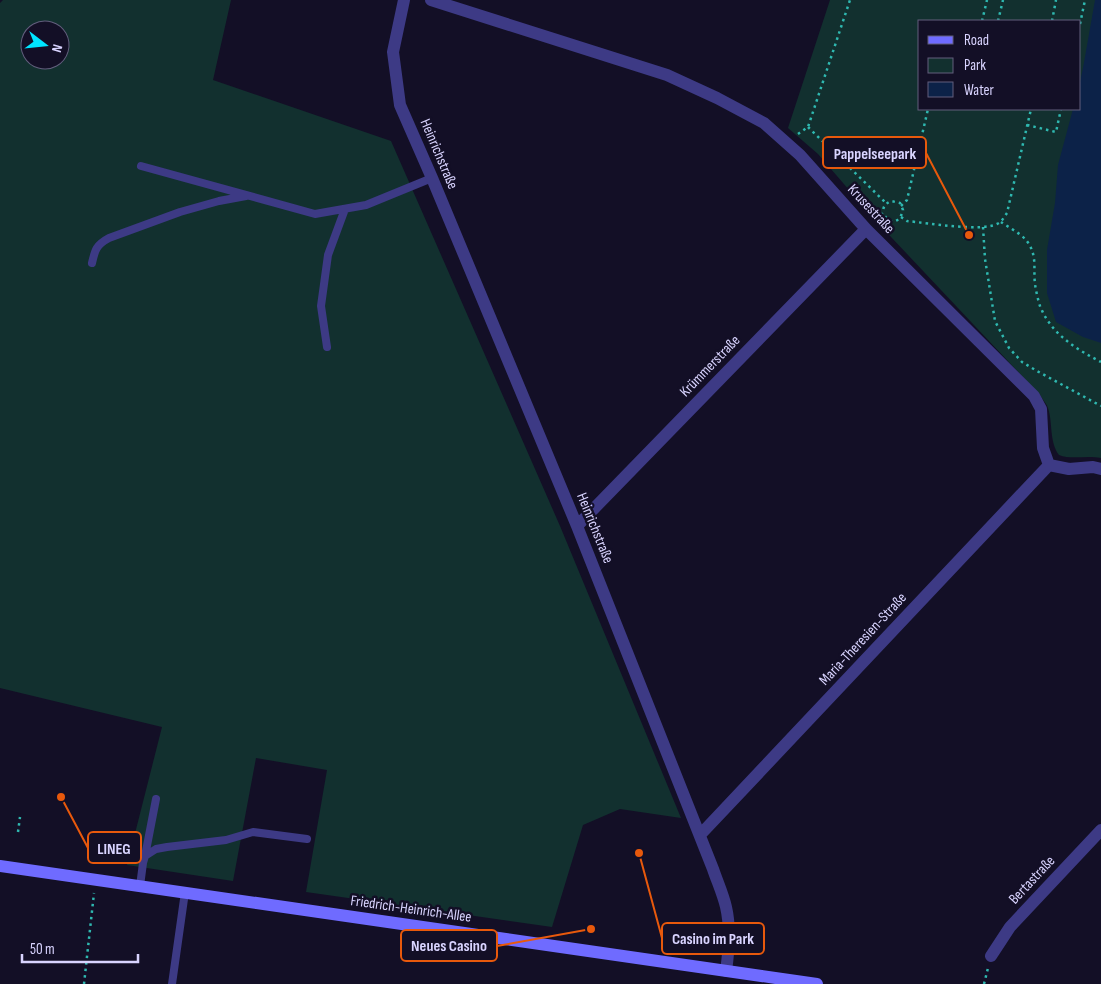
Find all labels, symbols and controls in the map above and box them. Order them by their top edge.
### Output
north arrow [20,20,70,70]
legend [918,20,1081,110]
text: Road [964,31,989,50]
text: N [48,43,66,54]
text: Park [964,56,986,75]
text: Water [964,81,995,100]
street label: Heinrichstraße [416,116,462,192]
callout: Pappelseepark [823,137,926,168]
text: Pappelseepark [834,145,916,164]
street label: Krusestraße [843,180,899,238]
street label: Krümmerstraße [676,331,744,401]
street label: Heinrichstraße [572,490,618,566]
street label: Maria-Theresien-Straße [815,589,911,689]
callout: LINEG [88,832,141,863]
text: LINEG [97,840,131,859]
street label: Bertastraße [1005,852,1059,908]
street label: Friedrich-Heinrich-Allee [349,891,473,927]
callout: Casino im Park [662,923,764,954]
callout: Neues Casino [401,930,497,961]
text: Casino im Park [672,930,754,949]
scale bar [22,932,139,964]
text: Neues Casino [411,937,487,956]
text: 50 m [30,940,55,959]

